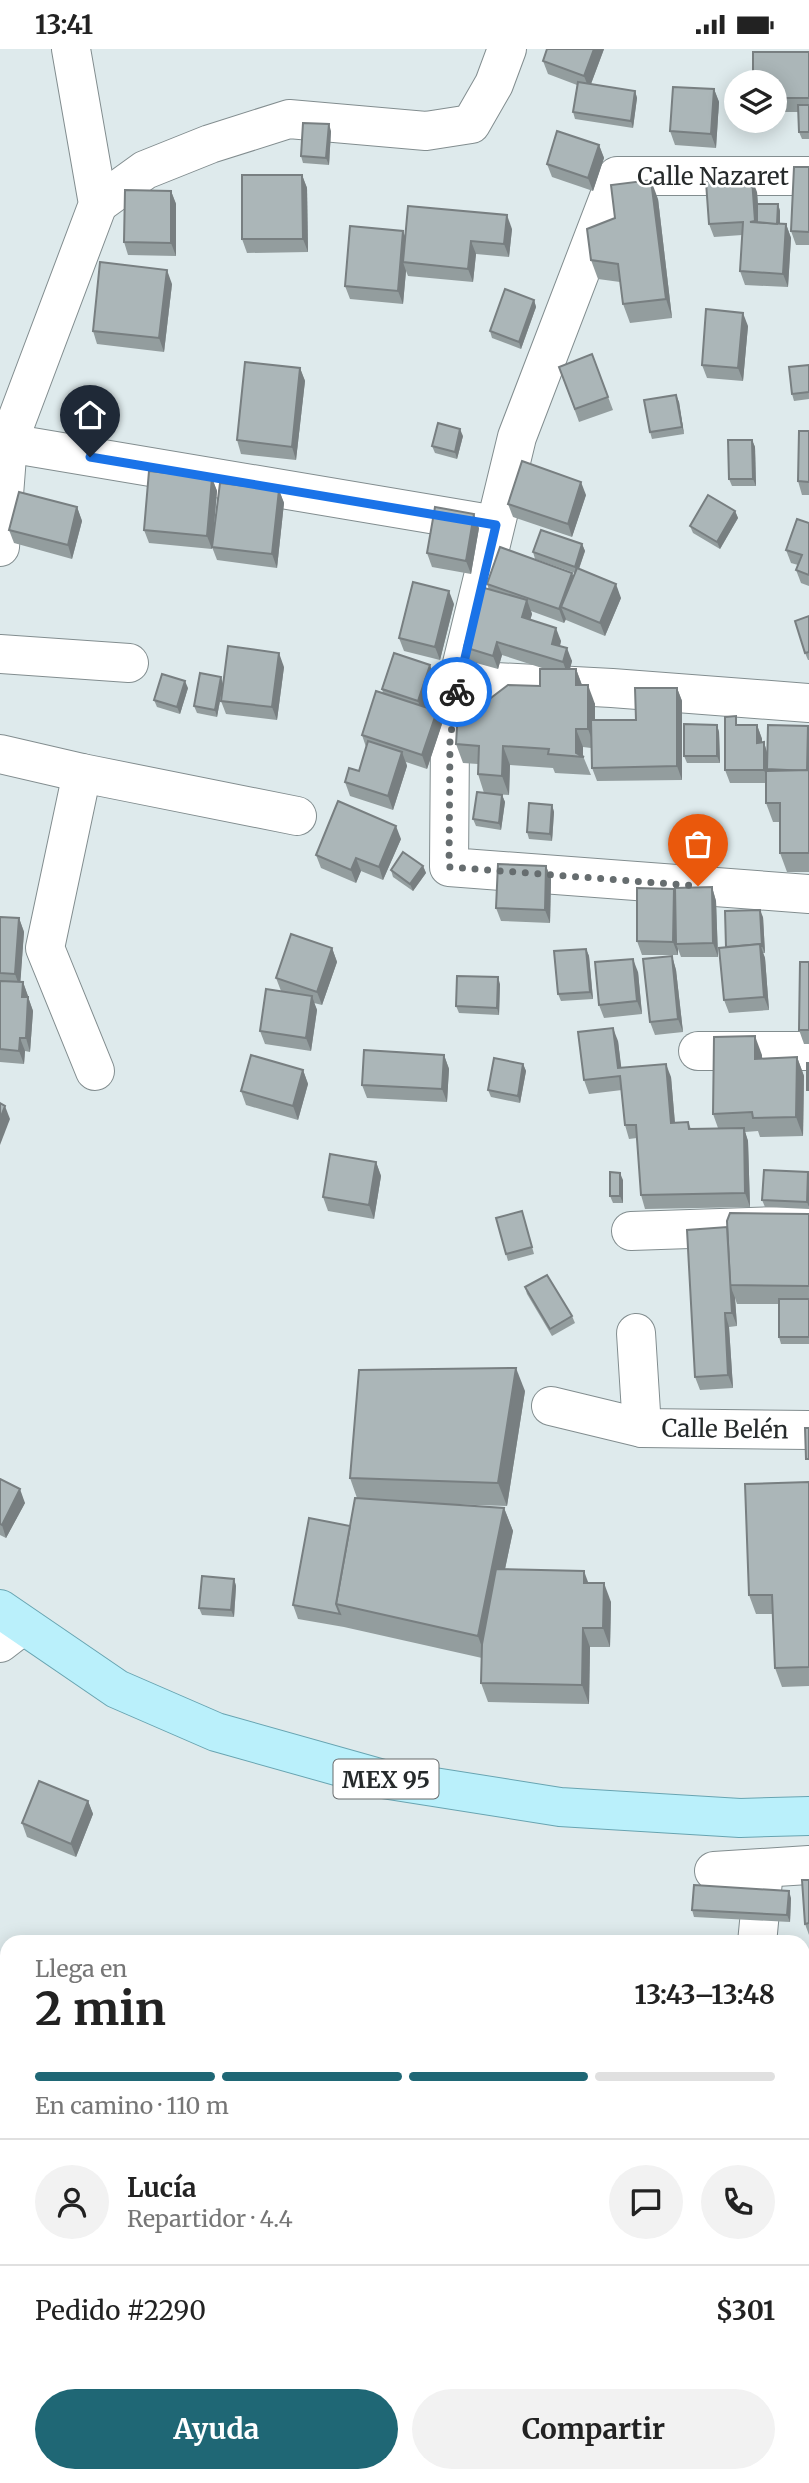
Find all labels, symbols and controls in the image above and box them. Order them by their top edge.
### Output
text: 13:41 [35,8,93,41]
map controls [724,70,787,133]
button: layers [724,70,787,133]
street label: Calle Nazaret [637,161,789,192]
pin [60,385,120,457]
icon: home [71,396,109,434]
courier [422,657,492,727]
icon: bike [438,673,476,711]
pin [668,814,728,886]
icon: bag [679,825,717,863]
street label: Calle Belén [661,1412,789,1446]
road number: MEX 95 [334,1759,438,1799]
text: Llega en [35,1954,127,1983]
text: 13:43–13:48 [635,1978,775,2011]
text: 2 min [35,1980,166,2038]
text: En camino · 110 m [35,2091,229,2120]
button: person [35,2165,109,2239]
button: chat [609,2165,683,2239]
button: phone [701,2165,775,2239]
text: Lucía [127,2171,196,2204]
text: Repartidor · 4.4 [127,2204,293,2233]
text: Pedido #2290 [35,2294,206,2327]
text: $301 [716,2294,775,2327]
button: Ayuda [35,2389,398,2469]
button: Compartir [412,2389,775,2469]

